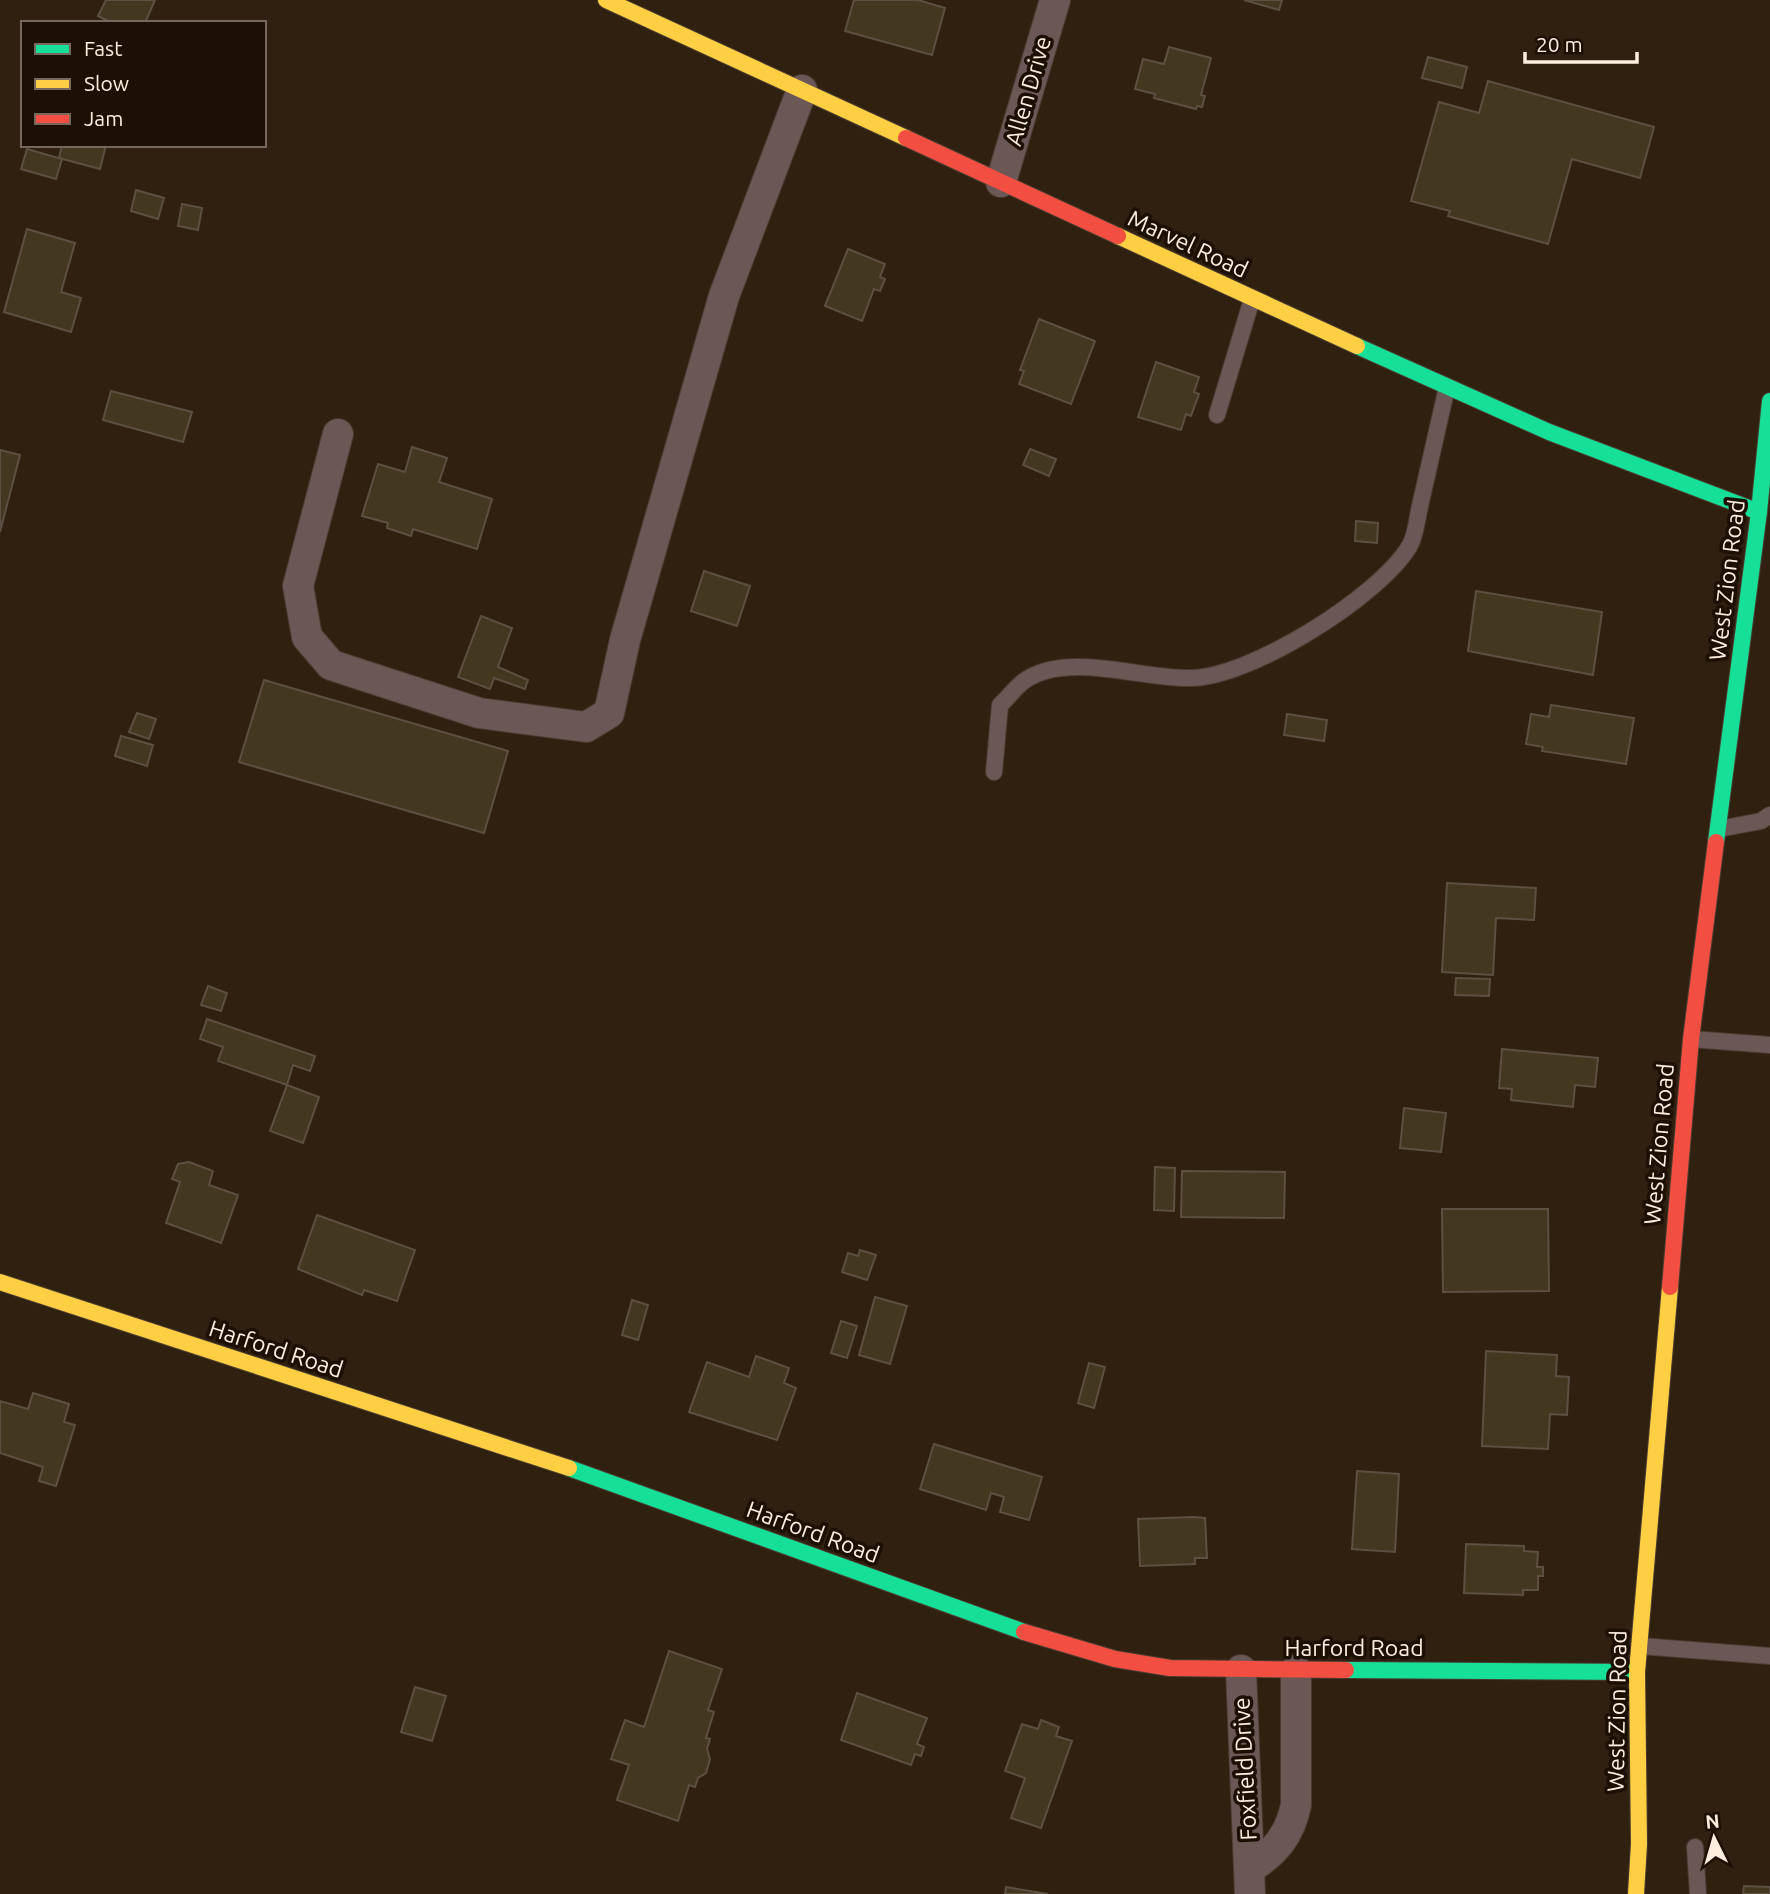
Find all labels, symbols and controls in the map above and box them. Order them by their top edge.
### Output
legend [21,21,266,147]
scale bar [1525,21,1637,65]
text: 20 m [1536,32,1583,56]
street label: Allen Drive [1000,33,1055,148]
text: Fast [84,36,122,60]
text: Slow [84,71,129,95]
text: Jam [84,106,123,130]
street label: Marvel Road [1124,205,1252,282]
street label: West Zion Road [1704,498,1749,662]
street label: West Zion Road [1639,1062,1678,1226]
street label: Harford Road [206,1315,346,1382]
street label: Harford Road [743,1496,883,1567]
street label: West Zion Road [1603,1630,1630,1792]
street label: Harford Road [1284,1635,1424,1660]
street label: Foxfield Drive [1228,1697,1261,1841]
north arrow [1679,1803,1749,1873]
text: N [1704,1809,1721,1833]

